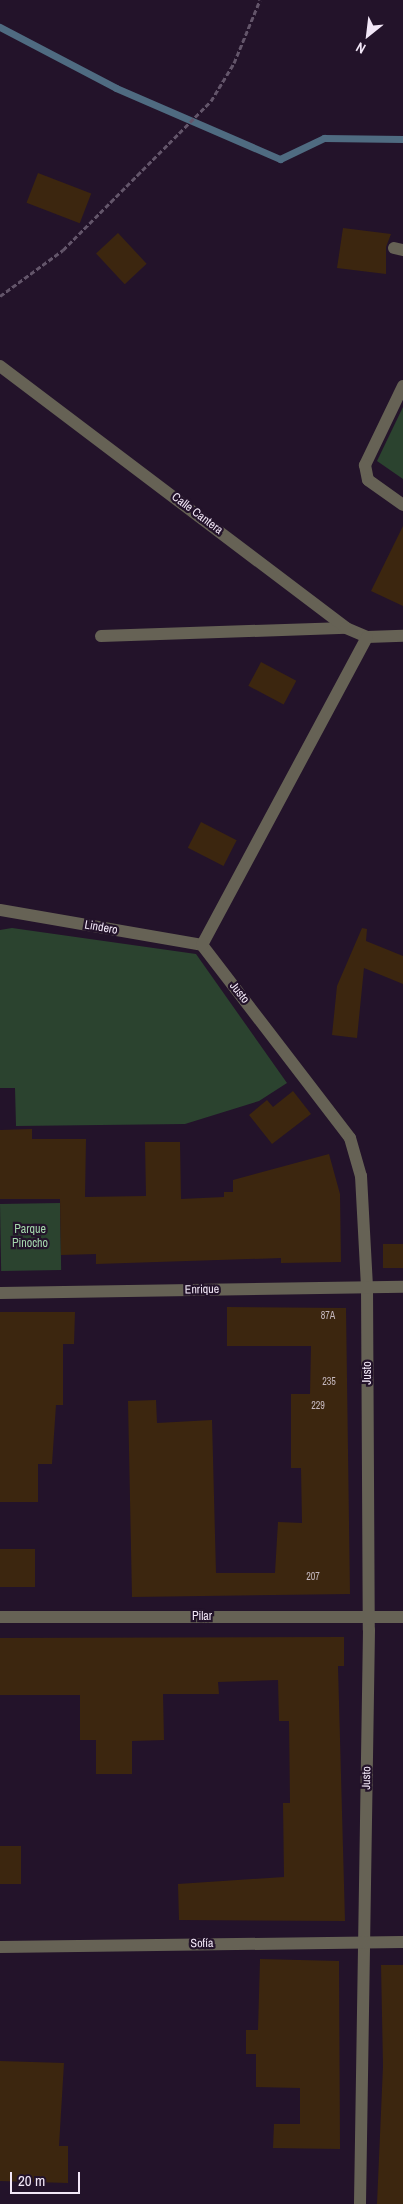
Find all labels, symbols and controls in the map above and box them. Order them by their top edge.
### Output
north arrow [343,10,393,60]
text: N [353,38,369,58]
street label: Calle Cantera [169,490,225,538]
street label: Lindero [83,918,119,938]
street label: Justo [226,979,252,1007]
park label: Parque Pinocho [12,1223,48,1251]
street label: Enrique [185,1283,219,1297]
house number: 87A [321,1310,335,1322]
street label: Justo [361,1361,375,1385]
house number: 235 [322,1376,336,1388]
house number: 229 [311,1400,325,1412]
house number: 207 [306,1571,320,1583]
street label: Pilar [192,1610,212,1624]
street label: Justo [360,1766,374,1790]
street label: Sofía [190,1937,214,1951]
scale bar [12,2162,82,2194]
text: 20 m [18,2170,45,2191]

